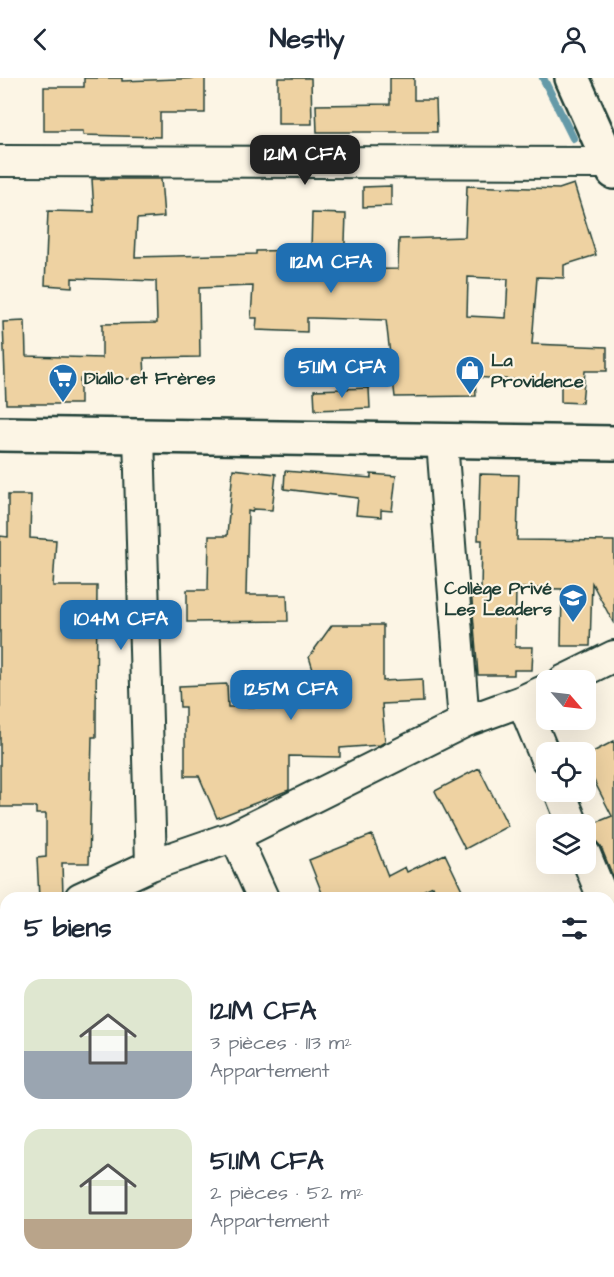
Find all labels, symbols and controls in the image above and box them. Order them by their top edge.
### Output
text: Nestly [269,20,345,58]
icon: back [24,23,57,56]
icon: person [557,23,590,56]
pin: 121M CFA [243,135,367,186]
text: 121M CFA [264,140,346,168]
pin: 112M CFA [269,243,393,294]
text: 112M CFA [290,248,372,276]
pin: 51.1M CFA [273,348,411,399]
place label: La Providence [491,348,584,394]
text: 51.1M CFA [298,353,386,381]
shop icon: La Providence [454,354,486,396]
supermarket icon: Diallo et Frères [47,362,79,404]
place label: Diallo et Frères [84,366,216,391]
place label: Collège Privé Les Leaders [444,576,552,622]
school or university icon: Collège Privé Les Leaders [557,582,589,624]
pin: 104M CFA [59,600,183,651]
text: 104M CFA [74,605,168,633]
pin: 125M CFA [229,670,353,721]
north arrow [536,670,596,730]
map controls [536,670,596,874]
text: 125M CFA [244,675,338,703]
button: locate [536,742,596,802]
button: layers [536,814,596,874]
text: 5 biens [24,910,111,946]
icon: filters [558,912,591,945]
text: 121M CFA [210,993,317,1029]
icon: home [72,1003,144,1075]
text: 3 pièces · 113 m² [210,1029,352,1057]
text: Appartement [210,1057,330,1085]
text: 51.1M CFA [210,1143,324,1179]
icon: home [72,1153,144,1225]
text: 2 pièces · 52 m² [210,1179,363,1207]
text: Appartement [210,1207,330,1235]

